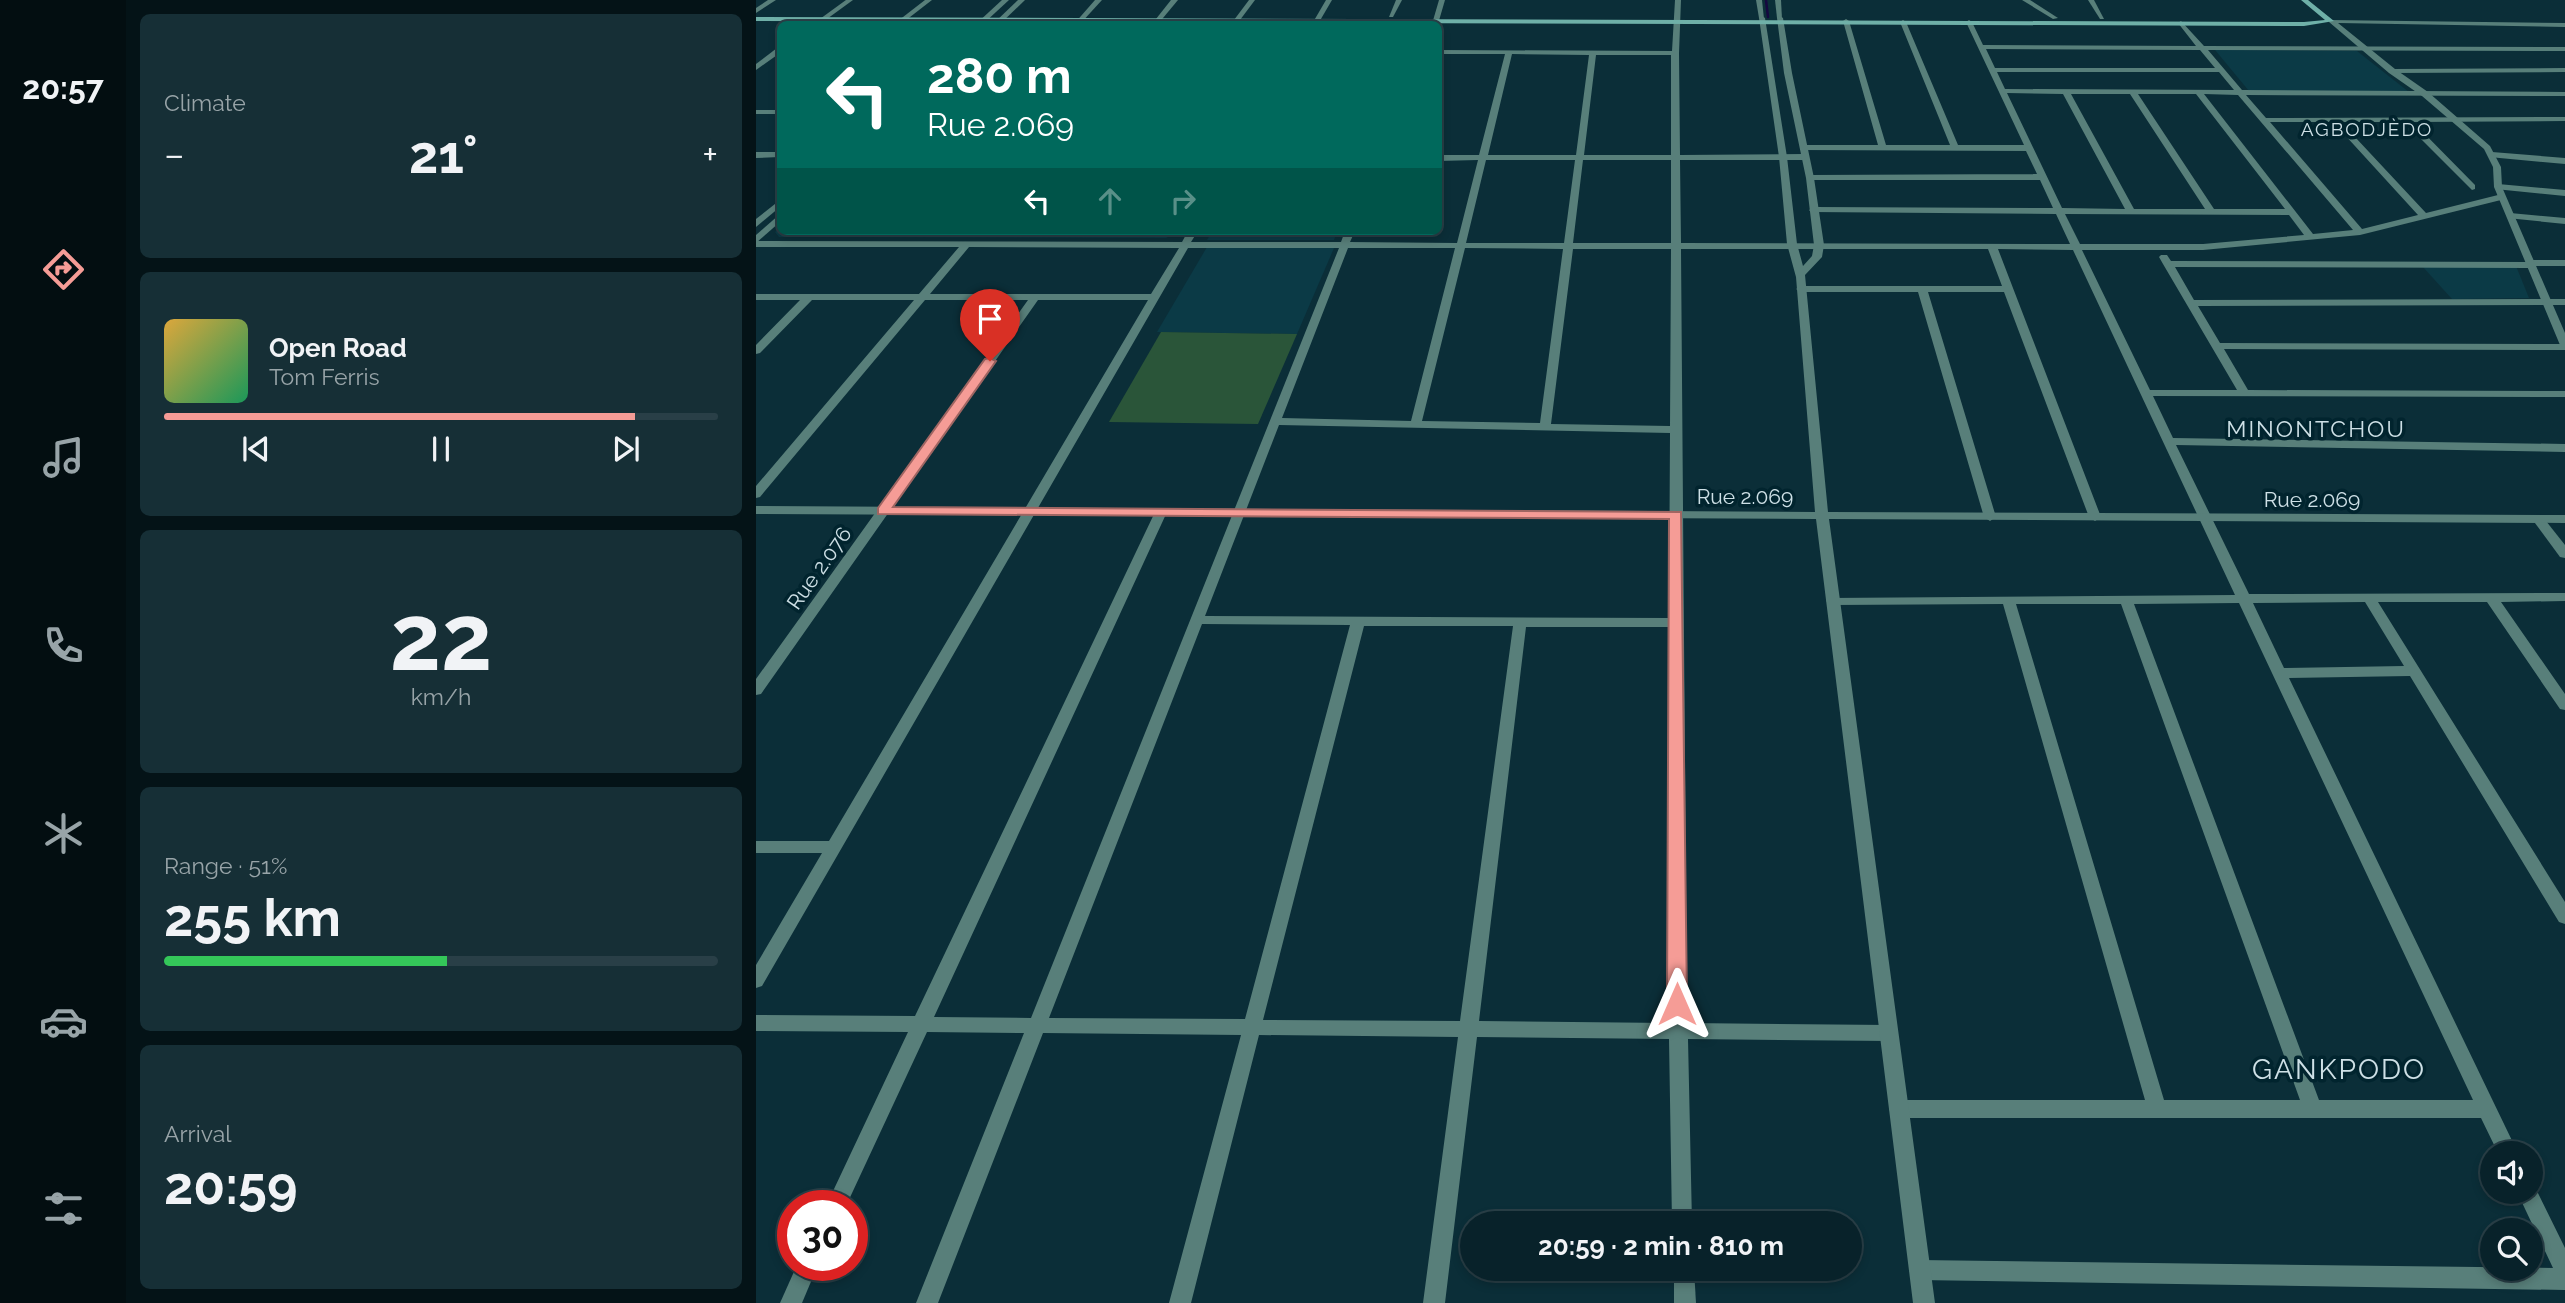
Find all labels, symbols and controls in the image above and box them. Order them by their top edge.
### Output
text: 280 m [927,47,1072,104]
icon: left [812,49,903,140]
text: 20:57 [22,69,104,106]
text: Climate [164,89,246,116]
text: Rue 2.069 [927,106,1074,143]
district label: AGBODJÈDO [2301,118,2433,140]
text: 21° [409,124,478,185]
text: − [164,132,184,177]
text: + [702,132,718,177]
icon: left [1018,182,1056,220]
icon: ahead [1091,182,1129,220]
icon: right [1164,182,1202,220]
icon: directions [39,245,88,294]
pin [960,289,1020,361]
icon: arrive [971,300,1009,338]
text: Open Road [269,333,407,363]
text: Tom Ferris [269,363,380,390]
district label: MINONTCHOU [2226,415,2406,442]
icon: previous [237,430,275,468]
icon: pause [422,430,460,468]
icon: next [607,430,645,468]
icon: music [39,433,88,482]
street label: Rue 2.069 [1697,484,1793,509]
street label: Rue 2.069 [2264,487,2360,512]
street label: Rue 2.076 [781,522,857,614]
text: 22 [390,584,492,691]
icon: phone [39,621,88,670]
text: km/h [411,683,471,710]
icon: climate [39,809,88,858]
text: Range · 51% [164,852,287,879]
text: 255 km [164,887,341,948]
position arrow [1640,967,1714,1041]
icon: car [39,997,88,1046]
district label: GANKPODO [2252,1053,2426,1086]
text: Arrival [164,1120,231,1147]
map controls [2480,1141,2543,1281]
button: sound [2480,1141,2543,1204]
text: 20:59 [164,1155,298,1216]
icon: filters [39,1184,88,1233]
speed limit sign: 30 [777,1190,868,1281]
button: search [2480,1218,2543,1281]
text: 20:59 · 2 min · 810 m [1538,1231,1784,1261]

